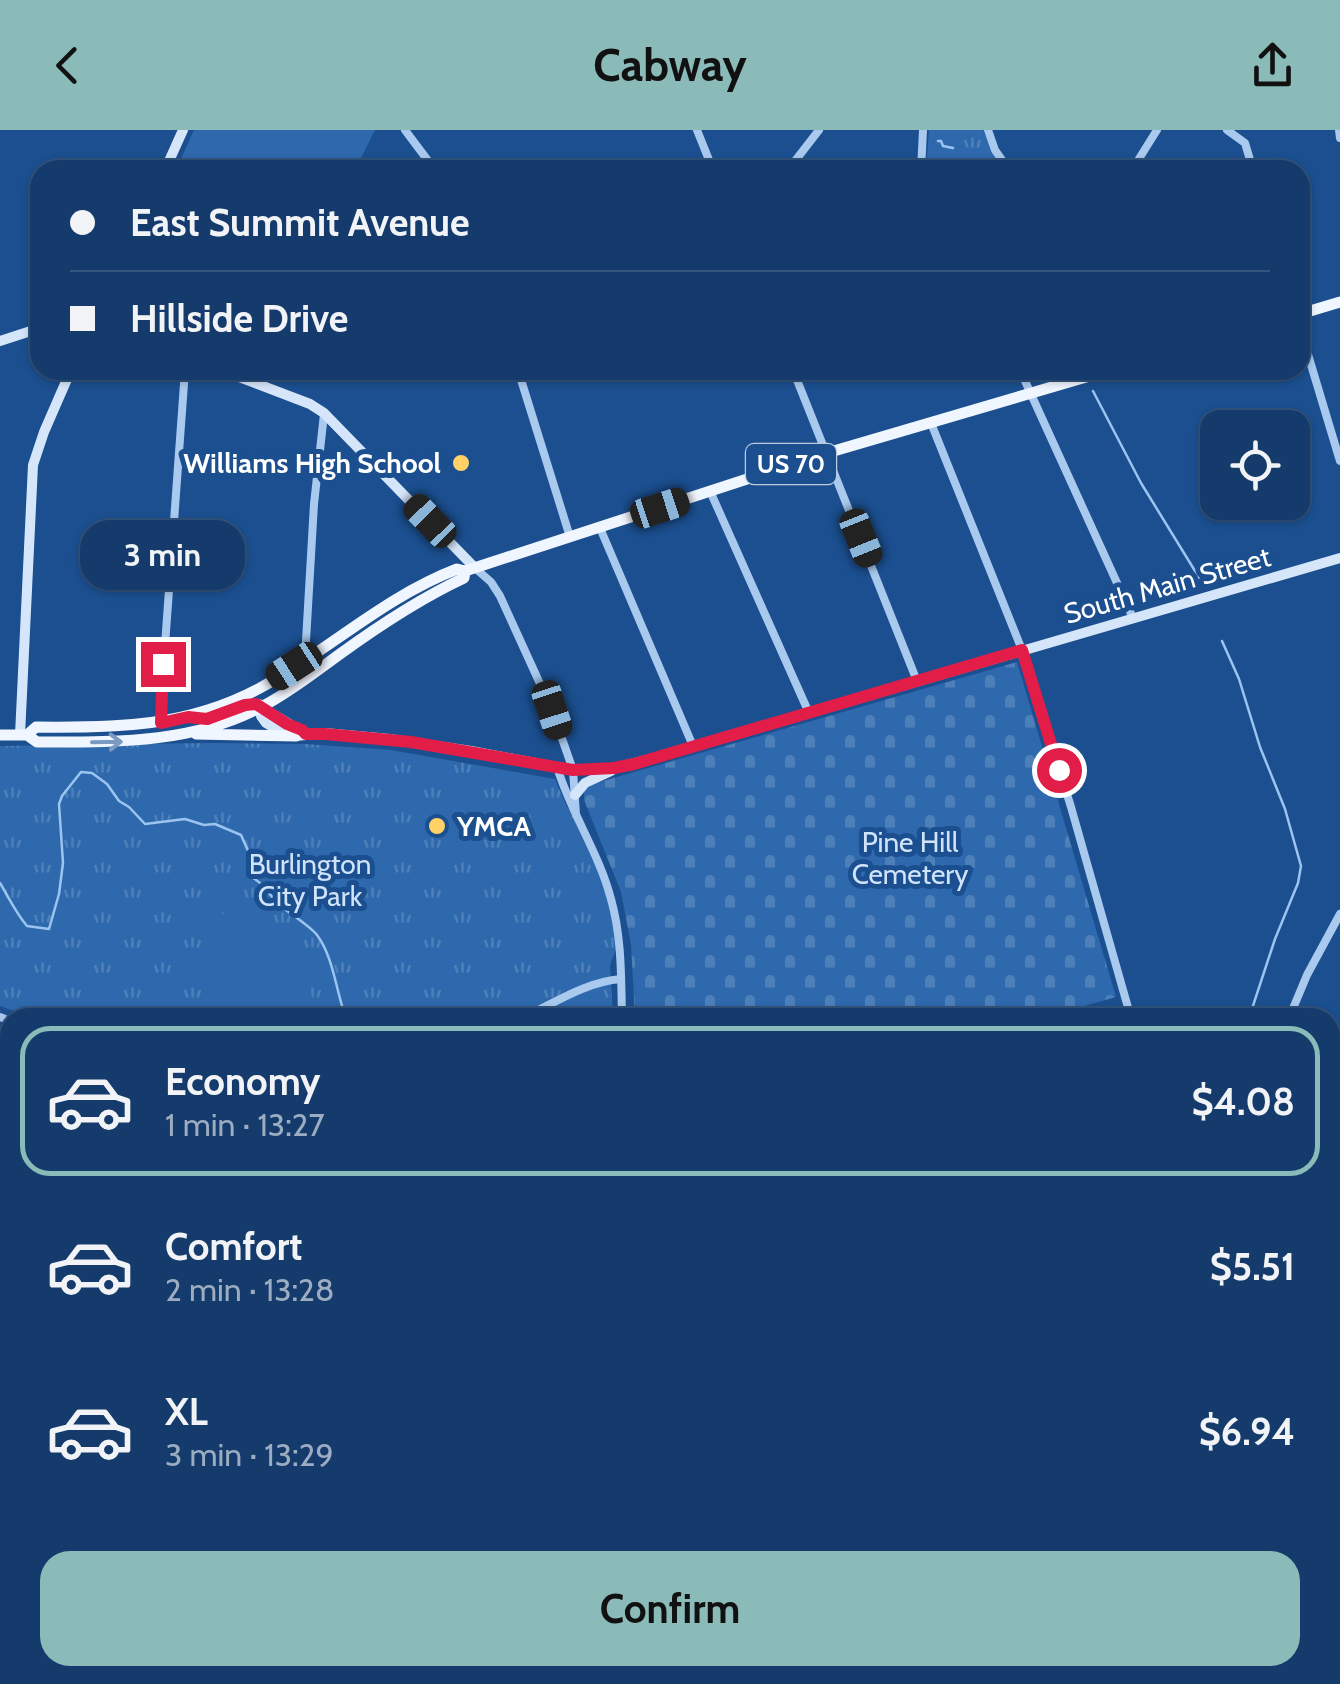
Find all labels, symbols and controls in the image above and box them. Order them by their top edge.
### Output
icon: back [40,38,95,93]
text: Cabway [593,38,747,92]
icon: share [1245,38,1300,93]
text: East Summit Avenue [130,199,470,246]
text: Hillside Drive [130,295,348,342]
map controls [1200,410,1310,520]
button: locate [1200,410,1310,520]
road number: US 70 [746,444,836,484]
place label: Williams High School [183,446,441,480]
marker: Williams High School [450,452,472,474]
car [627,484,693,532]
car [398,489,462,553]
car [836,505,886,571]
callout: 3 min [80,519,246,589]
text: 3 min [124,535,201,574]
street label: South Main Street [1060,539,1274,631]
car [261,637,327,695]
route end [141,642,186,687]
car [528,677,576,743]
one-way arrow [90,732,122,752]
route start [1037,748,1082,793]
place label: YMCA [456,809,531,843]
marker: YMCA [426,815,448,837]
park label: Pine Hill Cemetery [852,825,968,891]
park label: Burlington City Park [249,847,371,913]
icon: car [45,1056,135,1146]
text: Economy [165,1058,320,1105]
text: $4.08 [1191,1078,1295,1125]
text: 1 min · 13:27 [165,1105,325,1144]
icon: car [45,1221,135,1311]
text: Comfort [165,1223,302,1270]
text: $5.51 [1210,1243,1295,1290]
text: 2 min · 13:28 [165,1270,334,1309]
icon: car [45,1386,135,1476]
text: XL [165,1388,208,1435]
text: $6.94 [1199,1408,1295,1455]
text: 3 min · 13:29 [165,1435,334,1474]
button: Confirm [40,1551,1300,1666]

